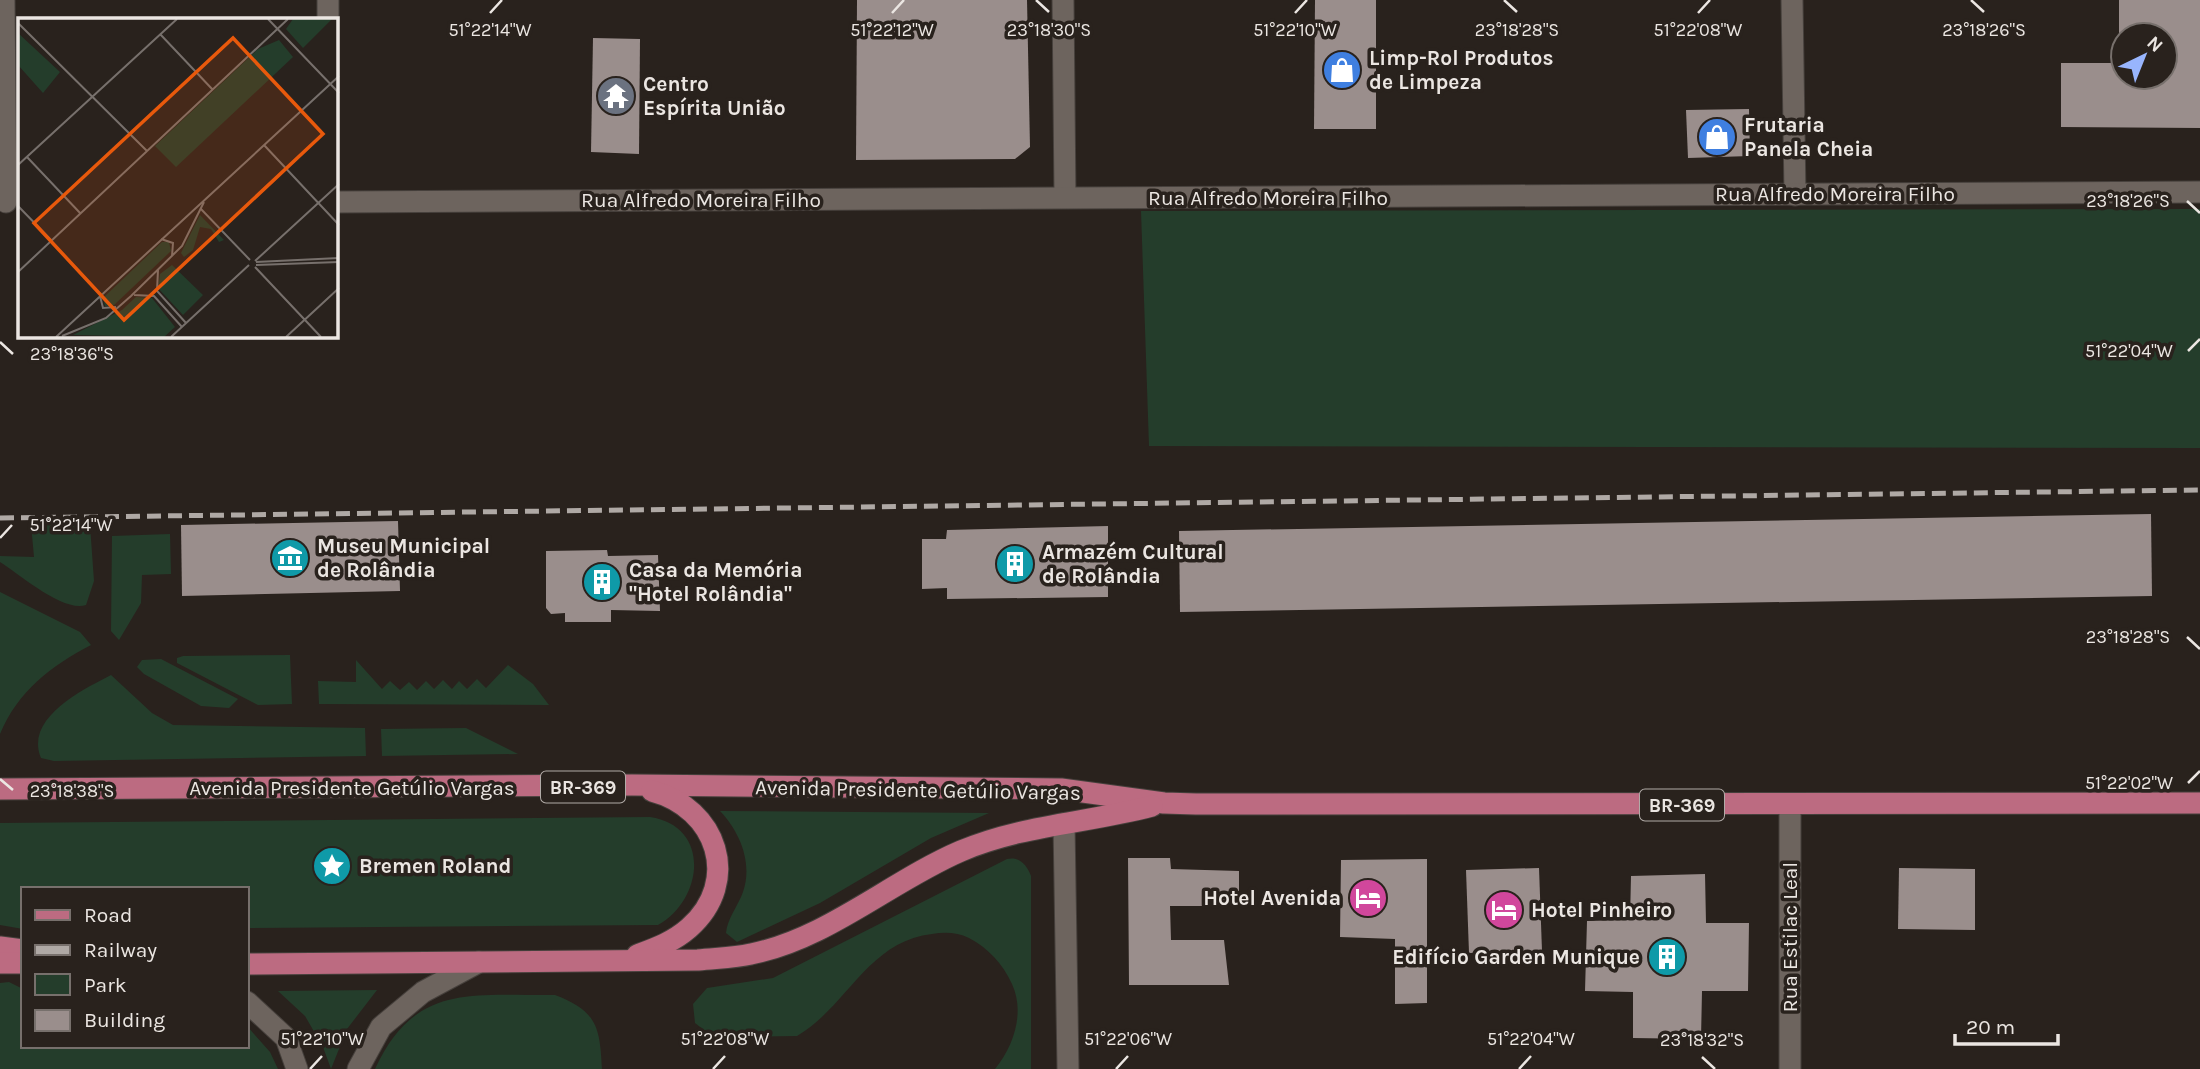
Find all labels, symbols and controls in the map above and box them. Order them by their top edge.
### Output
inset map [18,18,338,338]
text: 51°22'14"W [448,19,532,41]
text: 51°22'12"W [850,19,934,41]
text: 23°18'30"S [1007,19,1091,41]
text: 51°22'10"W [1253,19,1337,41]
text: 23°18'28"S [1475,19,1559,41]
text: 51°22'08"W [1654,19,1742,41]
text: 23°18'26"S [1942,19,2026,41]
north arrow [2109,21,2179,91]
text: N [2142,32,2167,57]
place label: Limp-Rol Produtos de Limpeza [1369,46,1554,94]
shop icon: Limp-Rol Produtos de Limpeza [1321,49,1363,91]
place label: Centro Espírita União [643,72,786,120]
temple icon: Centro Espírita União [595,75,637,117]
place label: Frutaria Panela Cheia [1744,113,1873,161]
shop icon: Frutaria Panela Cheia [1696,116,1738,158]
street label: Rua Alfredo Moreira Filho [1715,182,1955,206]
street label: Rua Alfredo Moreira Filho [1148,186,1388,210]
street label: Rua Alfredo Moreira Filho [581,188,821,212]
text: 23°18'26"S [2086,190,2170,212]
text: 51°22'04"W [2085,340,2173,362]
text: 23°18'36"S [30,343,114,365]
text: 51°22'14"W [29,514,113,536]
place label: Museu Municipal de Rolândia [317,534,490,582]
museum icon: Museu Municipal de Rolândia [269,537,311,579]
place label: Armazém Cultural de Rolândia [1042,540,1224,588]
building icon: Armazém Cultural de Rolândia [994,543,1036,585]
place label: Casa da Memória "Hotel Rolândia" [629,558,802,606]
building icon: Casa da Memória "Hotel Rolândia" [581,561,623,603]
text: 23°18'28"S [2086,626,2170,648]
road number: BR-369 [541,772,625,802]
text: 51°22'02"W [2085,772,2173,794]
street label: Avenida Presidente Getúlio Vargas [755,775,1081,805]
street label: Avenida Presidente Getúlio Vargas [189,776,515,800]
text: 23°18'38"S [30,780,114,802]
road number: BR-369 [1640,790,1724,820]
place icon: Bremen Roland [311,845,353,887]
place label: Bremen Roland [359,854,512,878]
street label: Rua Estilac Leal [1778,862,1802,1012]
hotel icon: Hotel Avenida [1347,877,1389,919]
place label: Hotel Avenida [1203,886,1341,910]
legend [21,887,248,1048]
hotel icon: Hotel Pinheiro [1483,889,1525,931]
place label: Hotel Pinheiro [1531,898,1672,922]
text: Road [84,903,132,927]
building icon: Edifício Garden Munique [1646,936,1688,978]
text: Railway [84,938,157,962]
place label: Edifício Garden Munique [1392,945,1640,970]
text: Park [84,973,127,997]
scale bar [1955,1002,2058,1046]
text: Building [84,1008,165,1032]
text: 20 m [1966,1015,2015,1039]
text: 51°22'10"W [280,1028,364,1050]
text: 51°22'08"W [681,1028,769,1050]
text: 51°22'06"W [1084,1028,1172,1050]
text: 51°22'04"W [1487,1028,1575,1050]
text: 23°18'32"S [1660,1029,1744,1051]

